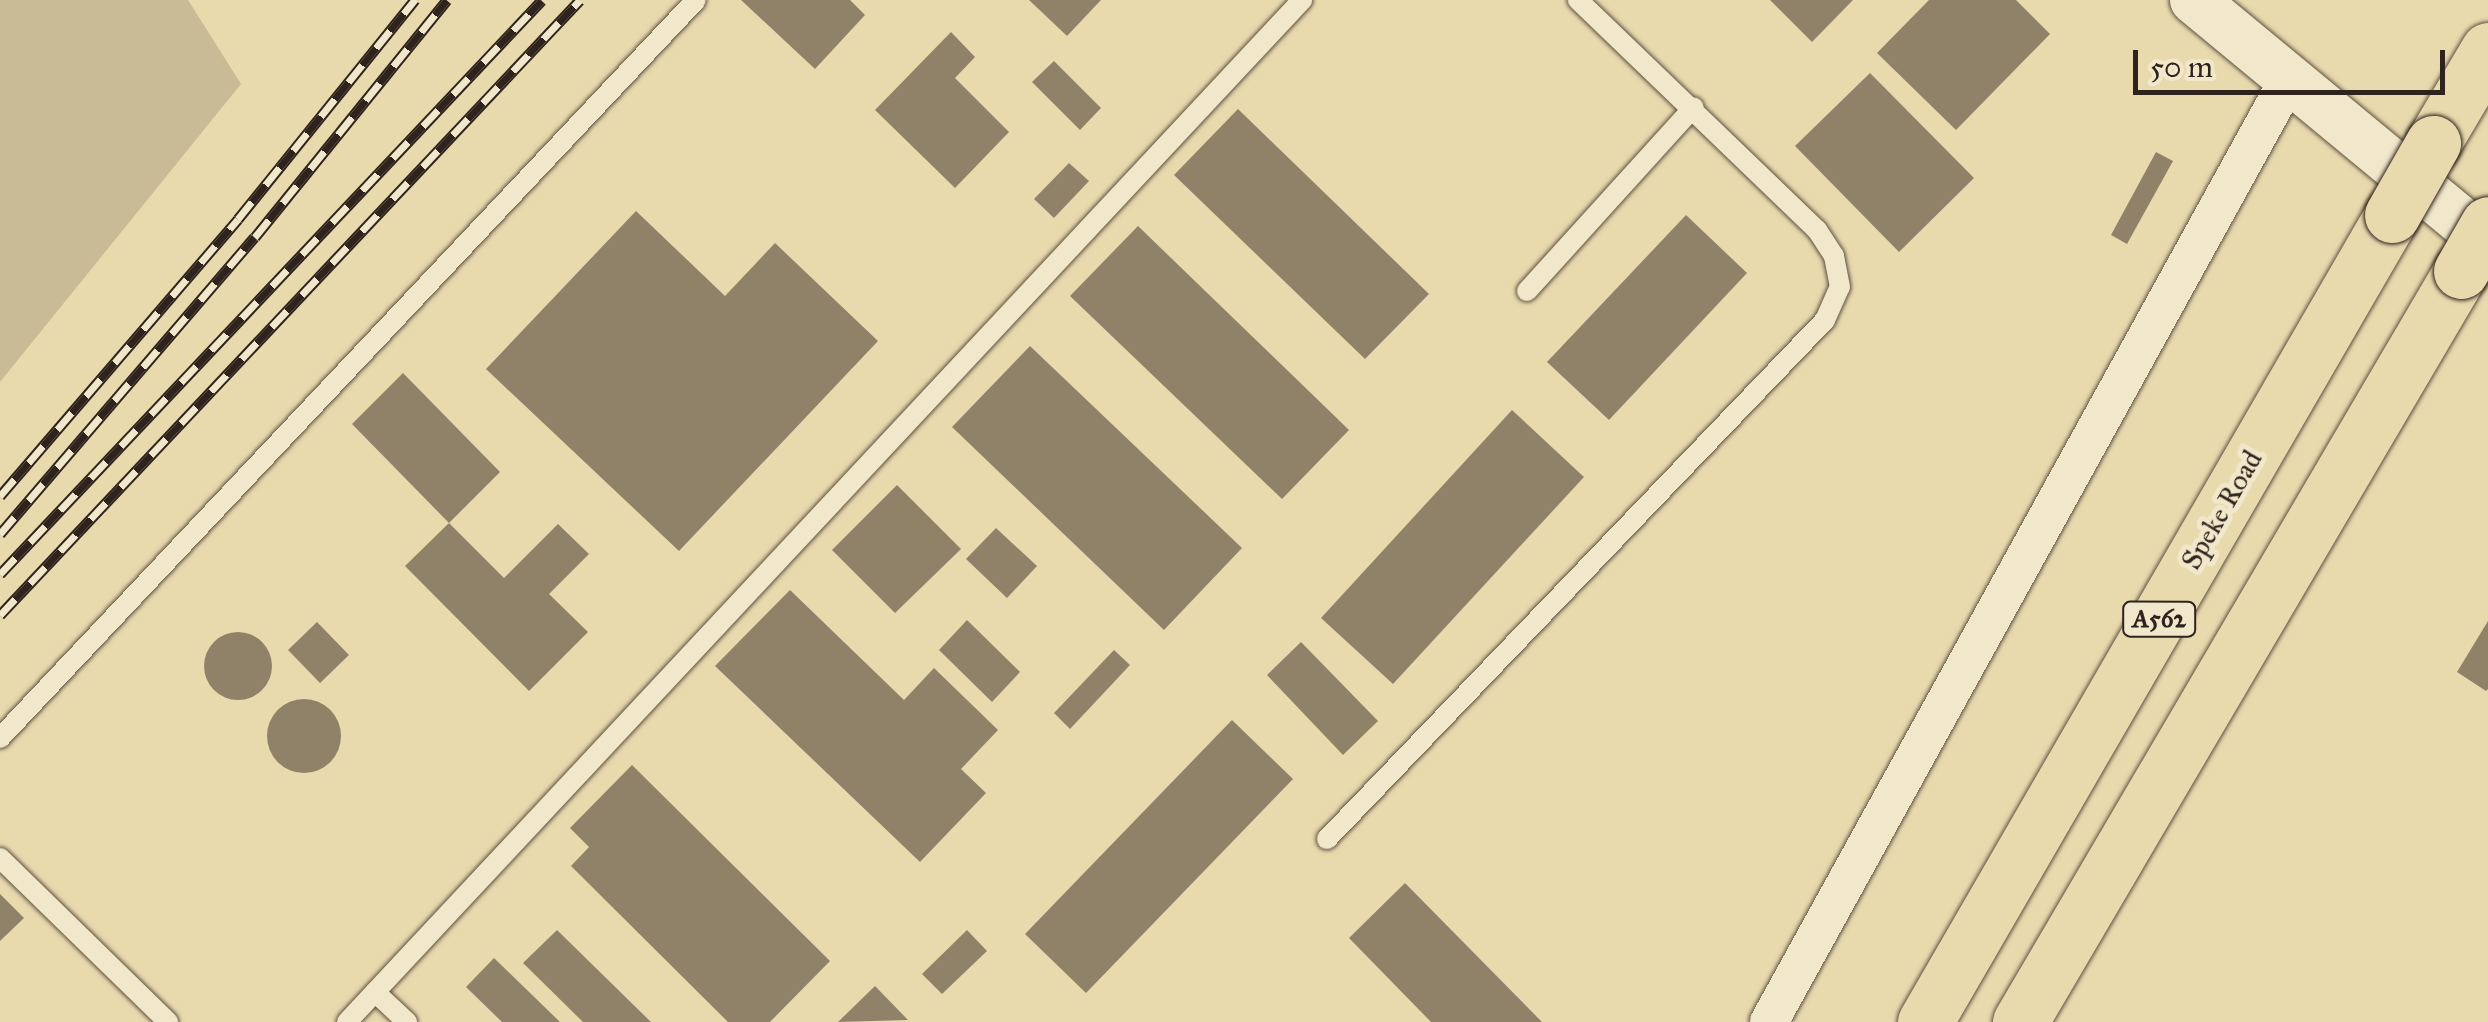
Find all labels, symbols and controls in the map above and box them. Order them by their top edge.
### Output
scale bar [2138,30,2450,92]
text: 50 m [2150,49,2213,85]
street label: Speke Road [2174,445,2270,575]
road number: A562 [2122,599,2196,639]

